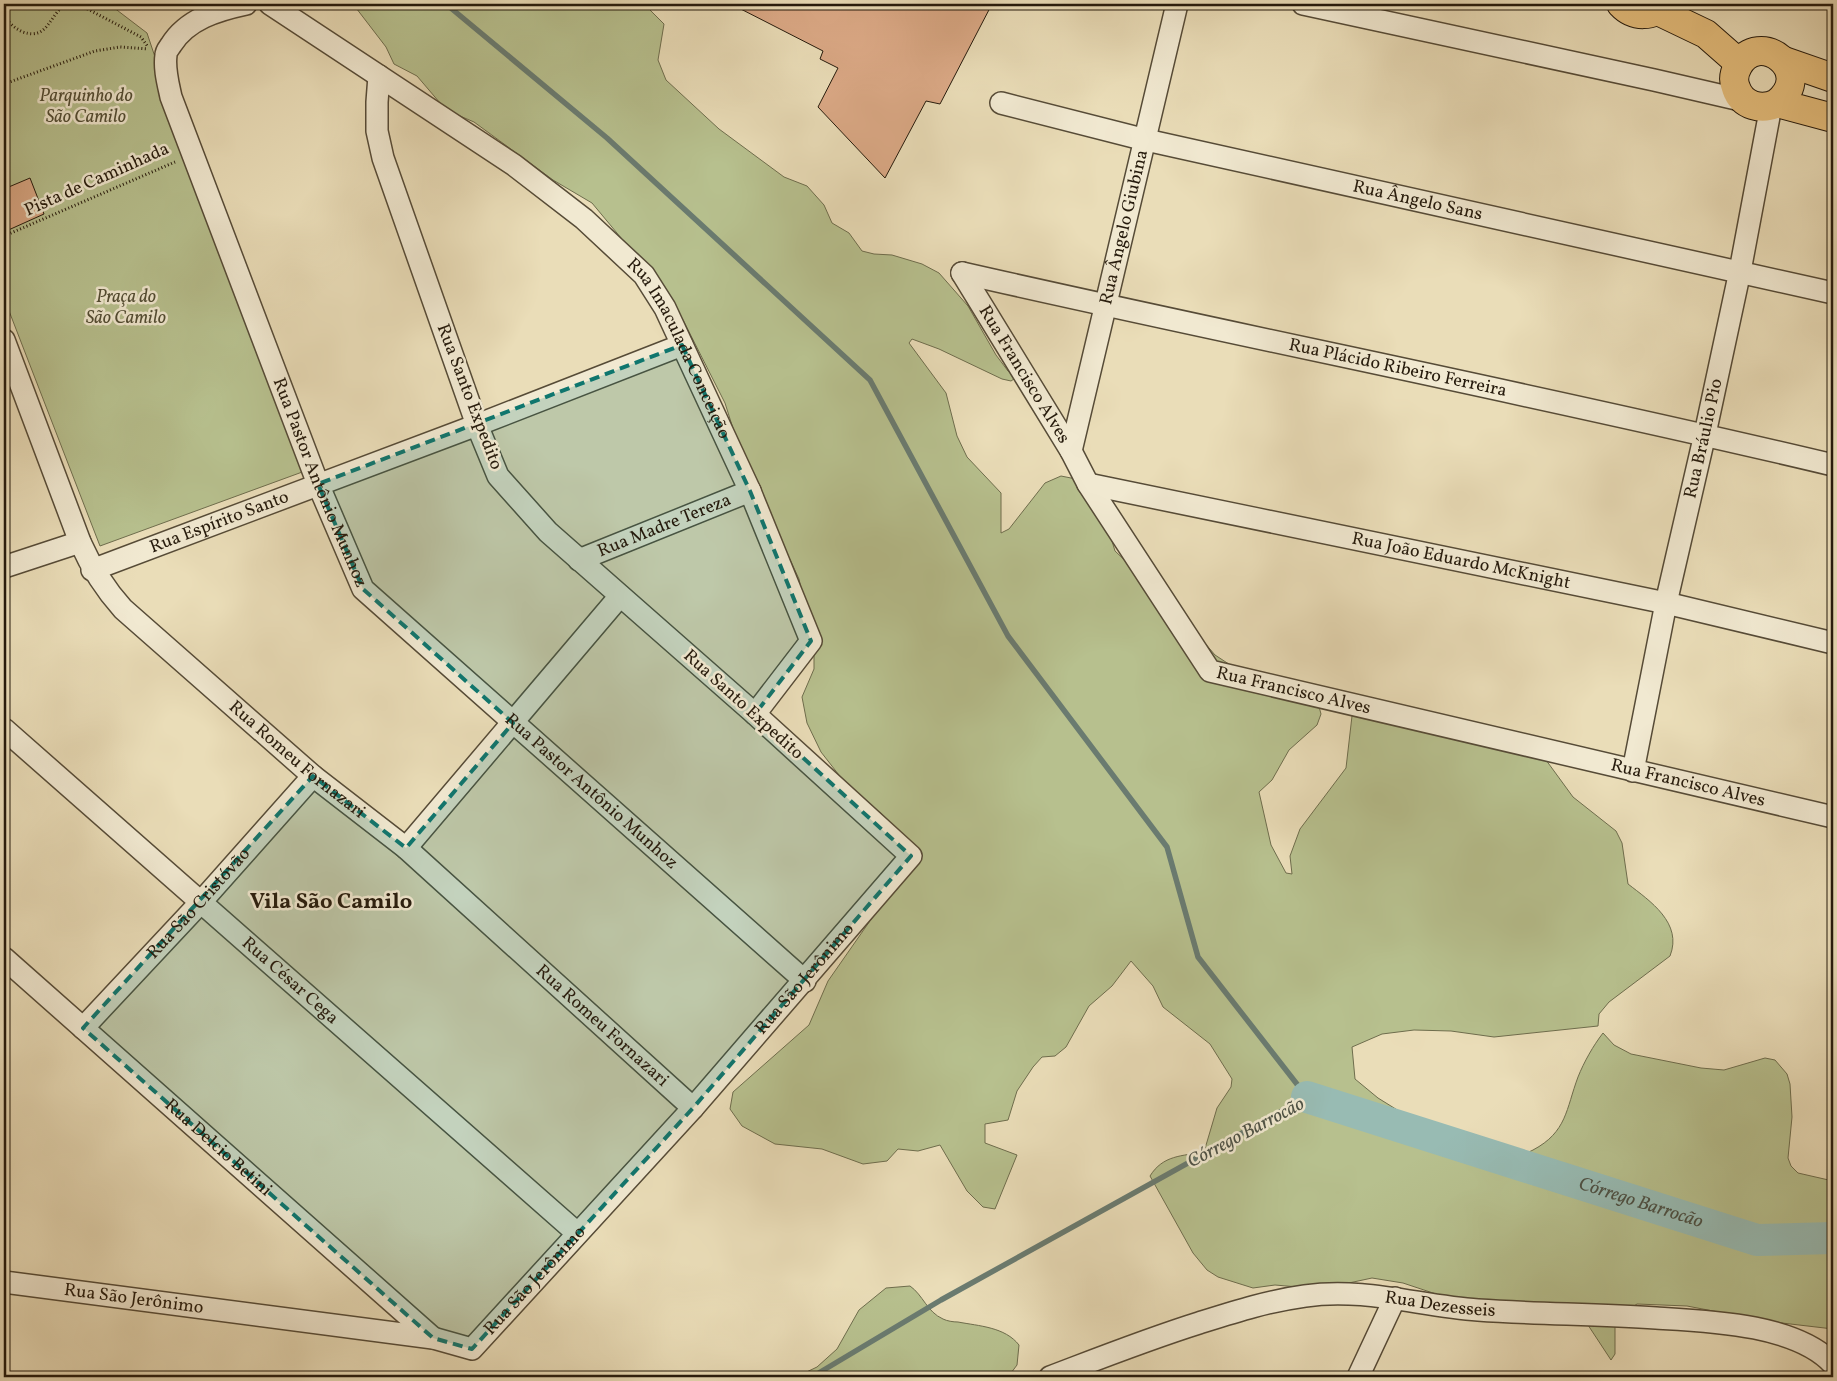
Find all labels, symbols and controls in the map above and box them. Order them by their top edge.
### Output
park label: Parquinho do São Camilo [39,84,133,130]
street label: Pista de Caminhada [20,137,174,223]
street label: Rua Ângelo Giubina [1094,147,1155,307]
street label: Rua Ângelo Sans [1350,174,1485,227]
street label: Rua Imaculada Conceição [621,252,737,443]
park label: Praça do São Camilo [86,285,166,331]
street label: Rua Francisco Alves [972,301,1076,448]
street label: Rua Santo Expedito [430,320,508,474]
street label: Rua Plácido Ribeiro Ferreira [1286,332,1509,403]
street label: Rua Pastor Antônio Munhoz [266,374,373,591]
street label: Rua Bráulio Pio [1678,376,1729,501]
street label: Rua Espírito Santo [146,484,292,560]
street label: Rua Madre Tereza [594,487,735,564]
street label: Rua João Eduardo McKnight [1350,526,1573,596]
street label: Rua Santo Expedito [677,644,809,766]
street label: Rua Francisco Alves [1214,660,1373,721]
street label: Rua Romeu Fornazari [223,695,371,825]
street label: Rua Pastor Antônio Munhoz [499,708,683,875]
street label: Rua Francisco Alves [1608,753,1768,813]
street label: Rua São Cristóvão [141,842,256,965]
district label: Vila São Camilo [250,887,412,918]
street label: Rua São Jerônimo [749,918,860,1040]
street label: Rua César Cega [236,931,344,1030]
street label: Rua Romeu Fornazari [530,959,674,1093]
water label: Córrego Barrocão [1183,1091,1309,1175]
street label: Rua Delcio Betini [159,1093,277,1202]
water label: Córrego Barrocão [1575,1171,1706,1235]
street label: Rua São Jerônimo [478,1220,591,1341]
street label: Rua São Jerônimo [63,1277,205,1320]
street label: Rua Dezesseis [1383,1285,1496,1324]

